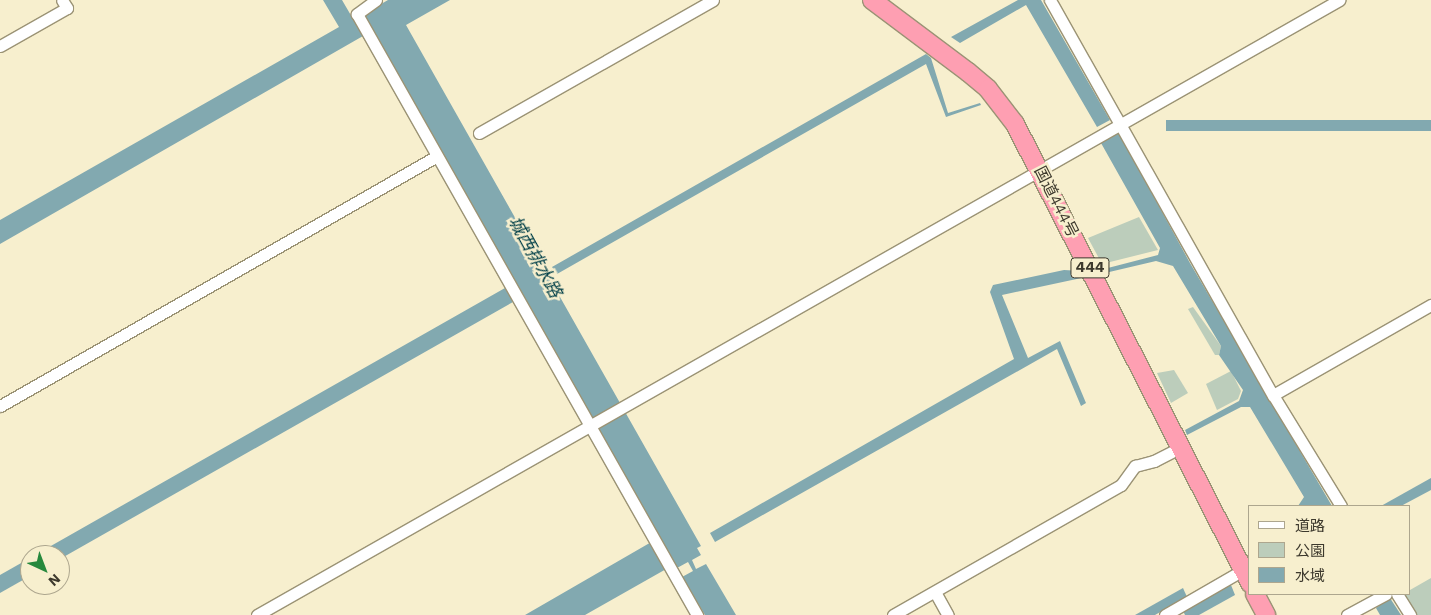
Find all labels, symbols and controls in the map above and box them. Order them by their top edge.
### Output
street label: 国道444号 [1030,163,1082,241]
water label: 城西排水路 [504,212,566,302]
road number: 444 [1070,256,1110,280]
legend [1248,505,1411,595]
text: 道路 [1295,517,1325,535]
text: 公園 [1295,542,1325,560]
north arrow [20,545,70,595]
text: 水域 [1295,567,1325,585]
text: N [45,571,64,590]

